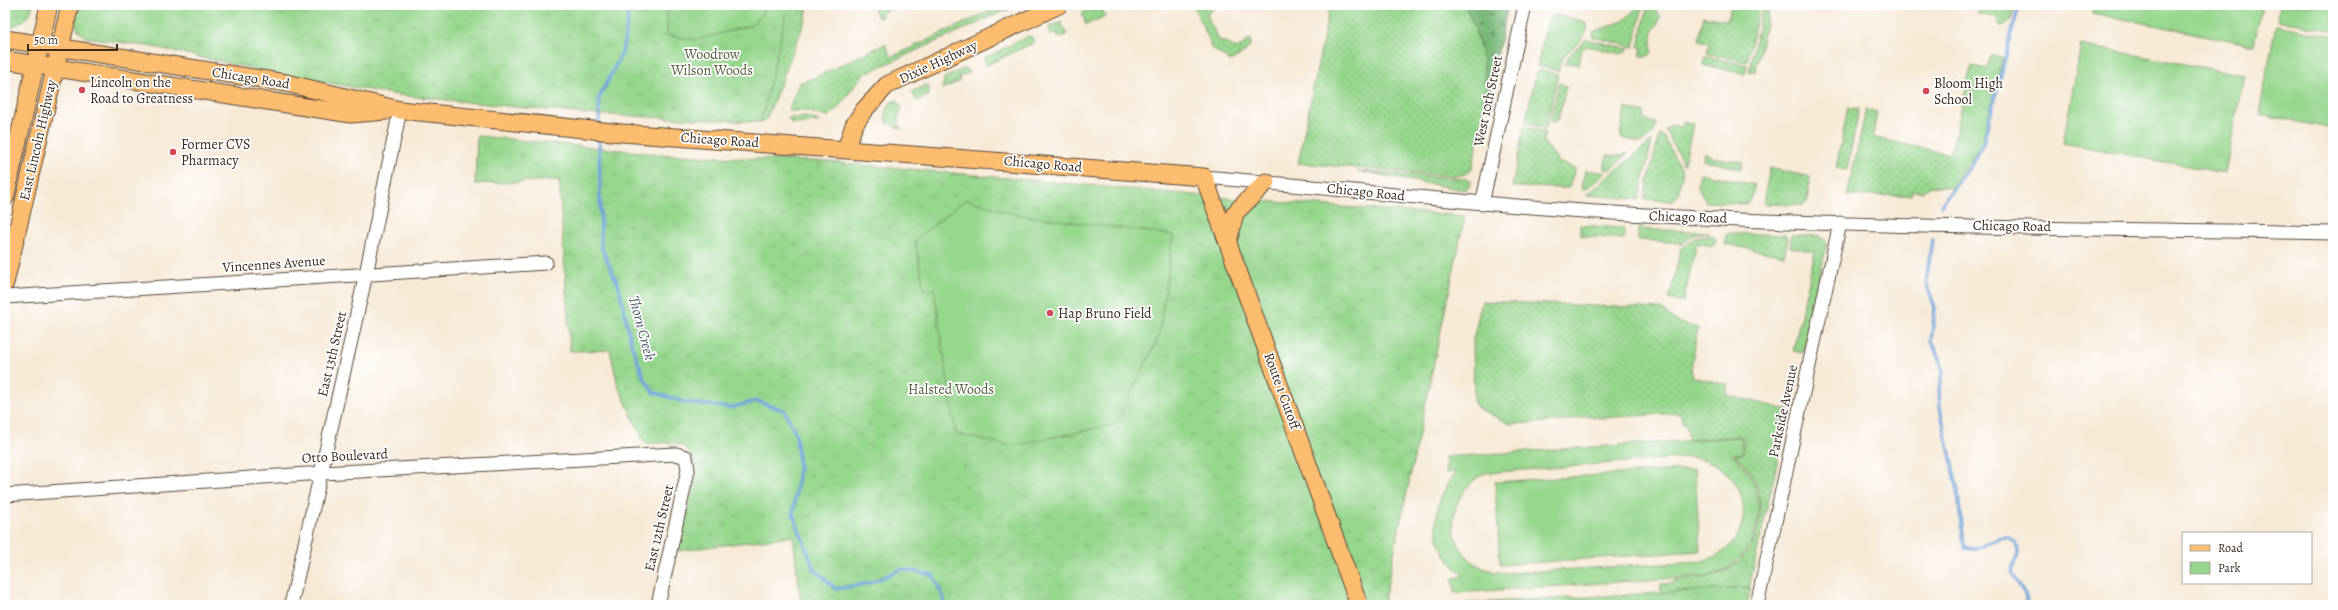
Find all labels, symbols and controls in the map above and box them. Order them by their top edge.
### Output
scale bar [28,26,117,52]
text: 50 m [34,32,58,48]
street label: Dixie Highway [896,35,981,88]
park label: Woodrow Wilson Woods [670,45,753,80]
street label: West 10th Street [1469,53,1507,149]
street label: Chicago Road [211,62,292,94]
place label: Lincoln on the Road to Greatness [90,73,193,108]
place label: Bloom High School [1934,74,2004,109]
street label: East Lincoln Highway [15,77,61,202]
marker: Lincoln on the Road to Greatness [77,85,87,95]
marker: Bloom High School [1921,86,1931,96]
street label: Chicago Road [680,128,760,152]
place label: Former CVS Pharmacy [181,135,250,170]
marker: Former CVS Pharmacy [168,147,178,157]
street label: Chicago Road [1003,151,1083,177]
street label: Chicago Road [1326,178,1406,206]
street label: Chicago Road [1648,206,1728,228]
street label: Chicago Road [1973,216,2052,236]
street label: Vincennes Avenue [221,251,326,277]
water label: Thorn Creek [624,294,660,363]
place label: Hap Bruno Field [1058,304,1152,323]
marker: Hap Bruno Field [1045,308,1055,318]
street label: East 13th Street [313,309,351,399]
street label: Route 1 Cutoff [1259,350,1306,434]
street label: Parkside Avenue [1764,363,1802,459]
park label: Halsted Woods [908,380,994,399]
street label: Otto Boulevard [301,444,389,468]
street label: East 12th Street [640,482,678,573]
legend [2182,532,2312,584]
text: Road [2218,540,2244,556]
text: Park [2218,560,2241,576]

